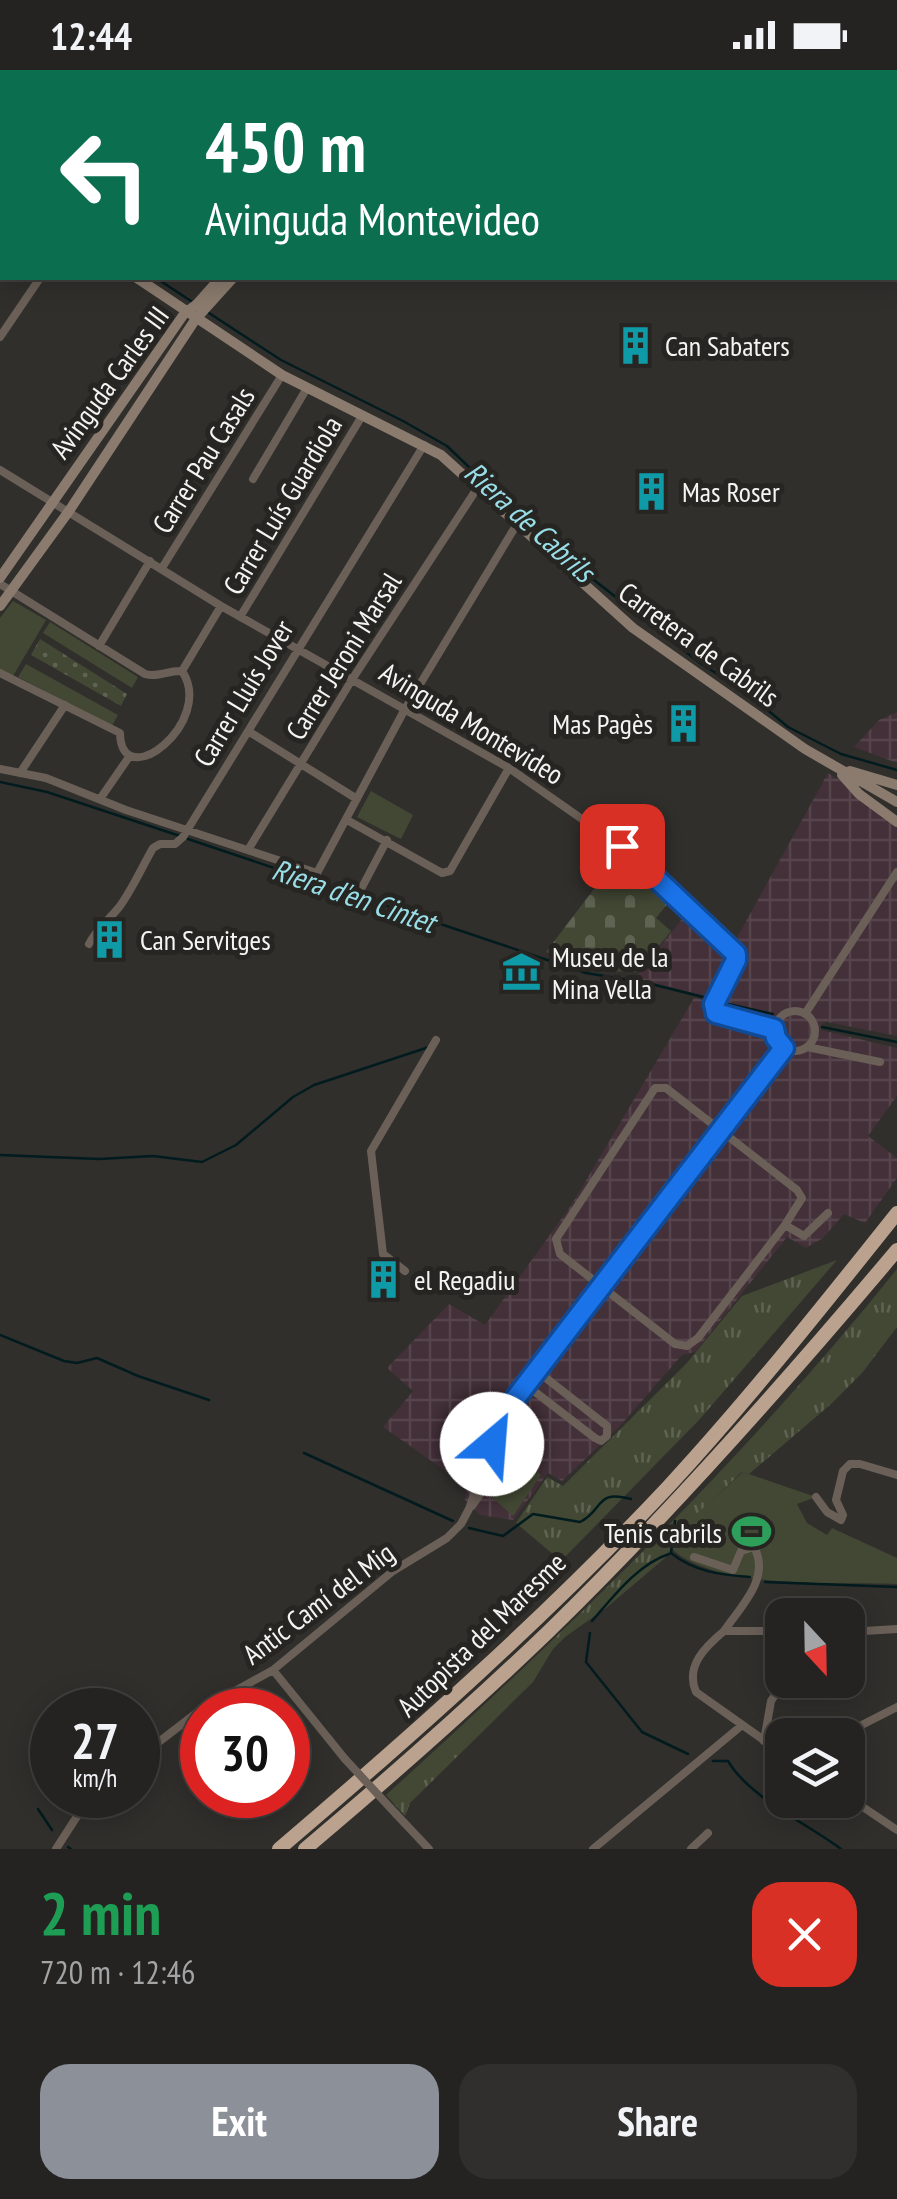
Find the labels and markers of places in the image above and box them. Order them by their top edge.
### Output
building icon: Can Sabaters [614,324,656,366]
place label: Can Sabaters [665,327,790,364]
building icon: Mas Roser [631,470,673,512]
place label: Mas Roser [682,473,780,510]
building icon: Mas Pagès [662,702,704,744]
place label: Mas Pagès [552,705,653,742]
pin [580,804,665,889]
building icon: Can Servitges [89,918,131,960]
place label: Can Servitges [140,921,271,958]
place label: Museu de la Mina Vella [552,938,668,1007]
museum icon: Museu de la Mina Vella [501,951,543,993]
building icon: el Regadiu [363,1258,405,1300]
place label: el Regadiu [414,1261,515,1298]
sports icon: Tenis cabrils [731,1511,773,1553]
place label: Tenis cabrils [604,1514,722,1551]

